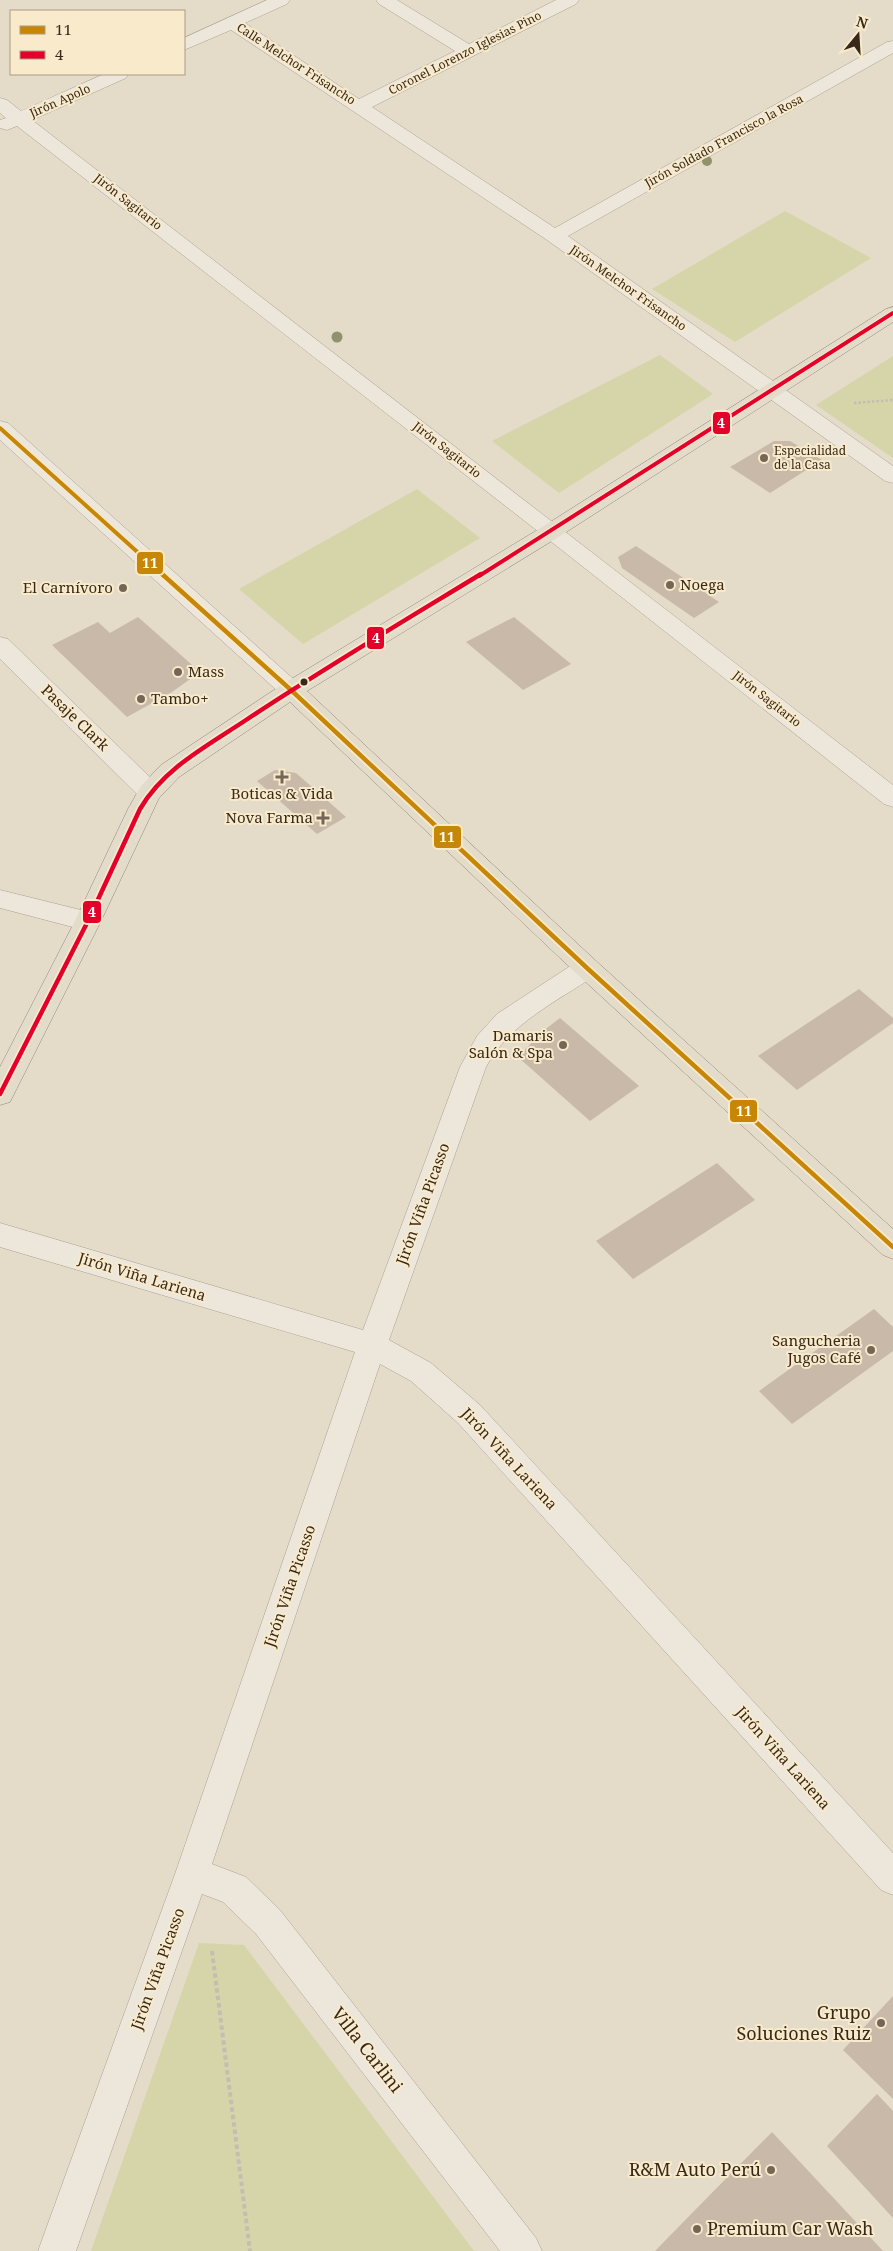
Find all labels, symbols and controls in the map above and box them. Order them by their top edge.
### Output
street label: Coronel Lorenzo Iglesias Pino [385,6,544,99]
legend [10,10,185,75]
north arrow [833,10,883,60]
text: N [854,11,870,33]
text: 11 [55,19,72,39]
street label: Calle Melchor Frisancho [233,19,359,109]
text: 4 [55,44,64,64]
street label: Jirón Apolo [26,80,93,122]
street label: Jirón Soldado Francisco la Rosa [641,90,806,192]
street label: Jirón Sagitario [90,169,166,234]
street label: Jirón Melchor Frisancho [566,240,690,334]
line badge: 4 [712,411,731,435]
text: 4 [717,413,725,432]
street label: Jirón Sagitario [409,417,485,482]
place label: Especialidad de la Casa [774,442,847,473]
marker: Especialidad de la Casa [758,452,770,464]
line badge: 11 [136,551,164,575]
text: 11 [142,553,158,572]
place label: Noega [680,574,725,594]
place label: El Carnívoro [23,577,113,597]
marker: Noega [664,579,676,591]
marker: El Carnívoro [117,582,129,594]
line badge: 4 [366,626,385,650]
text: 4 [372,628,380,647]
place label: Mass [188,661,224,681]
marker: Mass [172,666,184,678]
street label: Jirón Sagitario [729,666,805,731]
unlabelled marker [299,677,309,687]
street label: Pasaje Clark [37,680,114,755]
place label: Tambo+ [151,688,209,708]
marker: Tambo+ [135,693,147,705]
marker: Boticas & Vida [276,771,288,783]
place label: Boticas & Vida [231,783,333,803]
place label: Nova Farma [225,807,313,827]
marker: Nova Farma [317,812,329,824]
line badge: 11 [433,825,462,849]
text: 11 [439,827,455,846]
line badge: 4 [82,900,102,924]
text: 4 [88,902,96,921]
place label: Damaris Salón & Spa [469,1025,553,1062]
marker: Damaris Salón & Spa [557,1039,569,1051]
line badge: 11 [729,1099,758,1123]
text: 11 [736,1101,752,1120]
street label: Jirón Viña Picasso [390,1140,453,1268]
street label: Jirón Viña Lariena [75,1247,208,1305]
place label: Sangucheria Jugos Café [772,1330,861,1367]
marker: Sangucheria Jugos Café [865,1344,877,1356]
street label: Jirón Viña Lariena [457,1402,562,1513]
street label: Jirón Viña Picasso [258,1522,319,1651]
street label: Jirón Viña Lariena [731,1701,835,1813]
street label: Jirón Viña Picasso [125,1905,188,2033]
place label: Grupo Soluciones Ruiz [737,2000,871,2045]
street label: Villa Carlini [327,2002,409,2097]
marker: Grupo Soluciones Ruiz [875,2017,887,2029]
place label: R&M Auto Perú [629,2157,762,2181]
marker: R&M Auto Perú [765,2164,777,2176]
place label: Premium Car Wash [707,2216,873,2240]
marker: Premium Car Wash [691,2223,703,2235]

